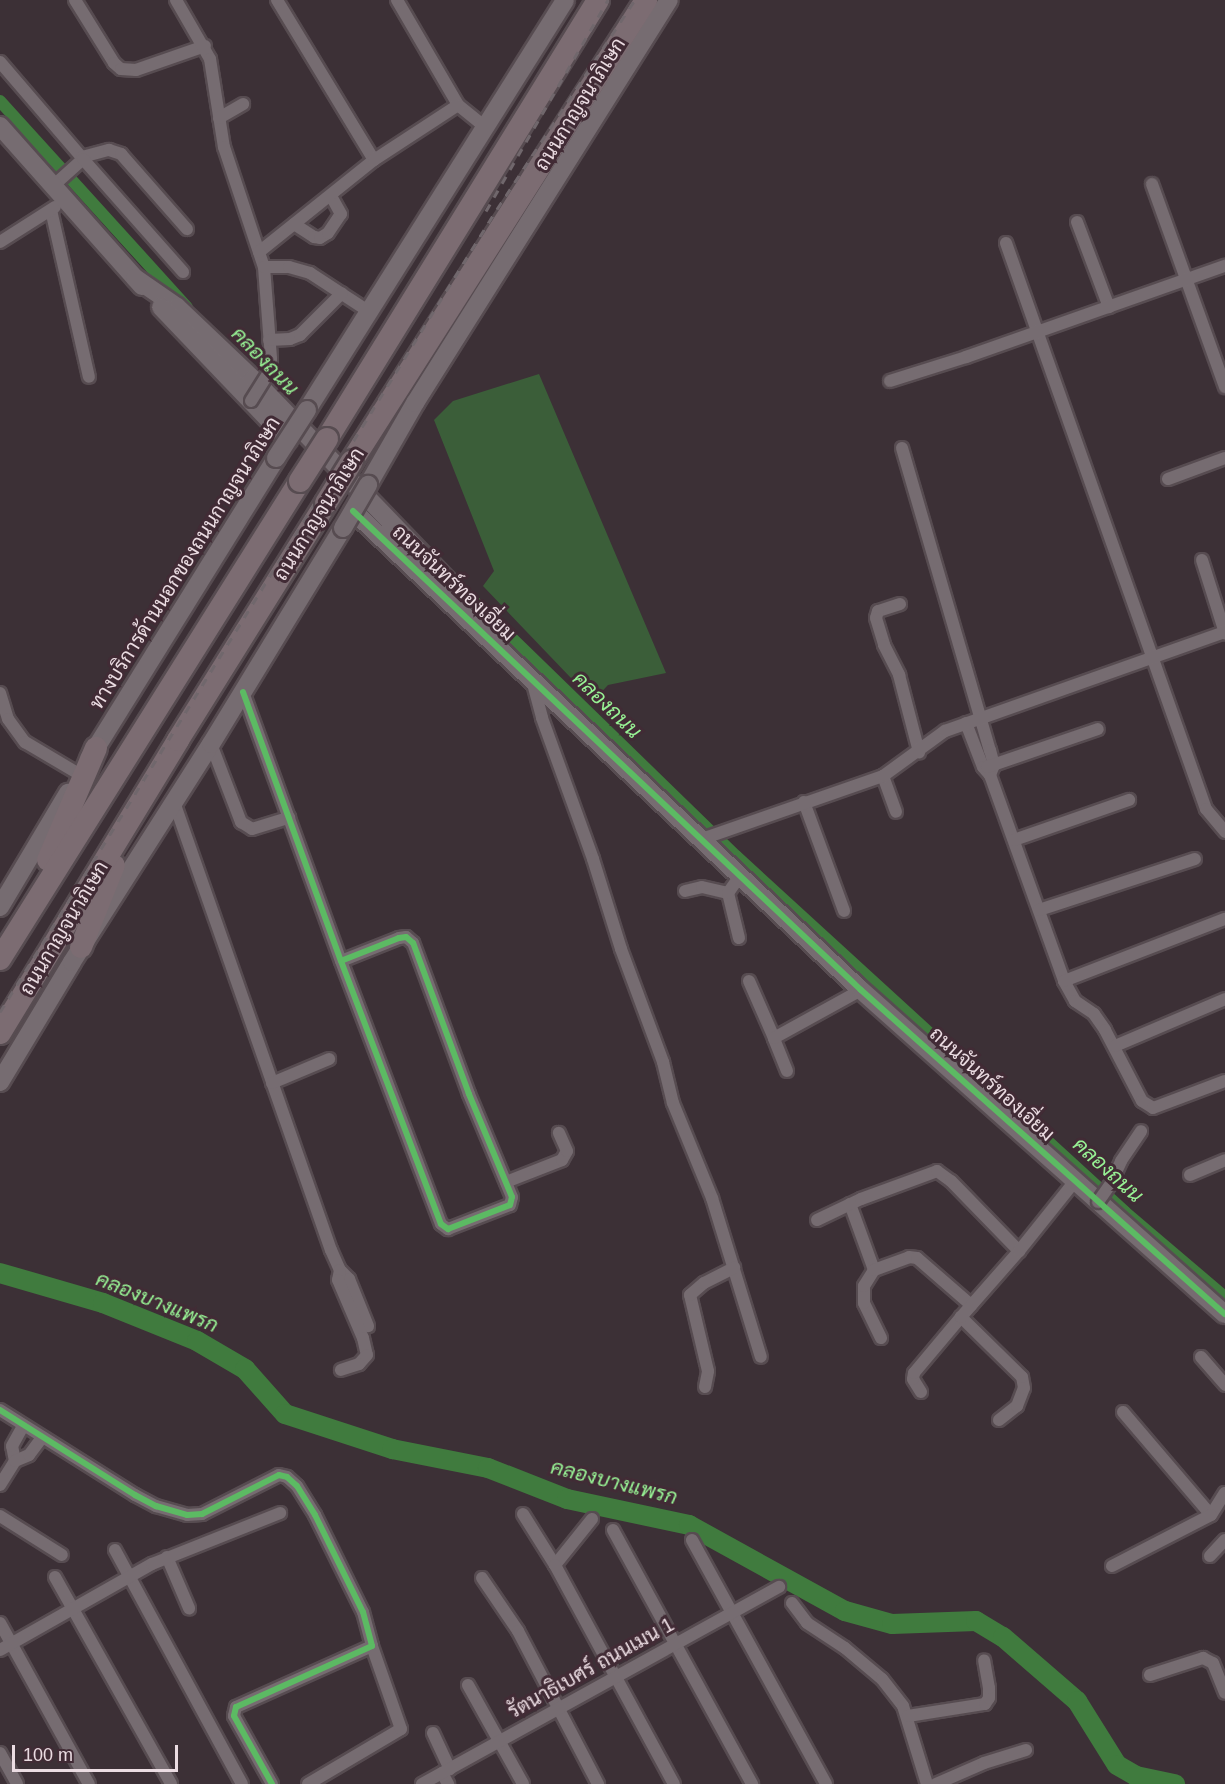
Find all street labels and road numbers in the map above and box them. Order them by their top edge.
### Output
street label: ถนนกาญจนาภิเษก [530,33,630,175]
street label: ทางบริการด้านนอกของถนนกาญจนาภิเษก [85,412,285,714]
street label: ถนนกาญจนาภิเษก [269,443,369,585]
street label: ถนนจันทร์ทองเอี่ยม [388,520,520,646]
street label: ถนนกาญจนาภิเษก [15,857,113,999]
street label: ถนนจันทร์ทองเอี่ยม [925,1022,1059,1146]
street label: รัตนาธิเบศร์ ถนนเมน 1 [504,1612,678,1724]

